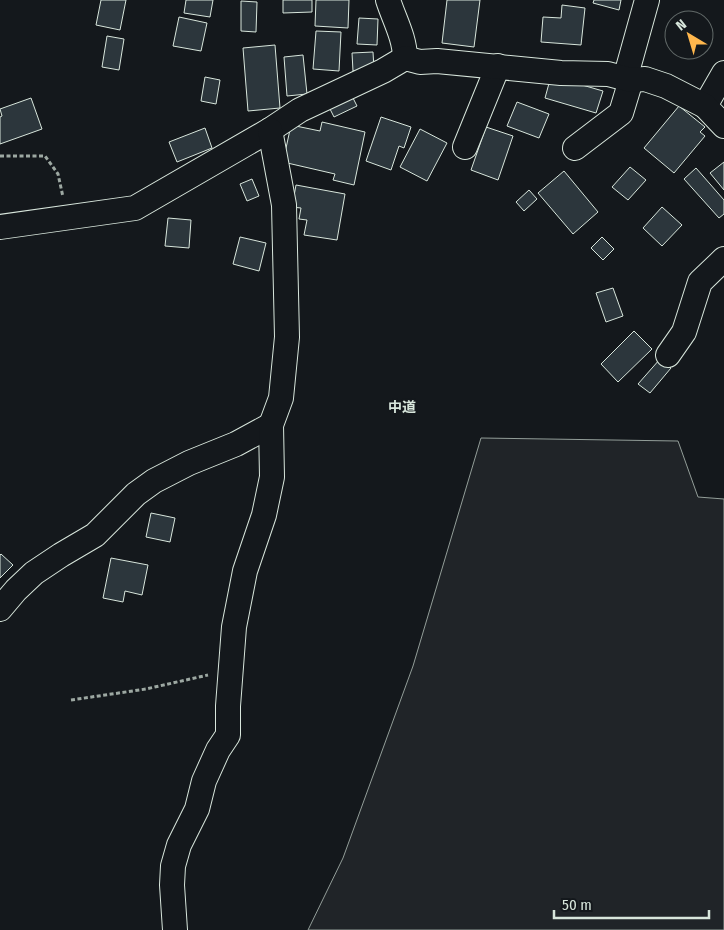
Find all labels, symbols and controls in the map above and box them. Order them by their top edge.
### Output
north arrow [664,10,714,60]
text: N [673,16,690,34]
district label: 中道 [388,399,416,416]
scale bar [554,888,709,920]
text: 50 m [562,896,592,914]

